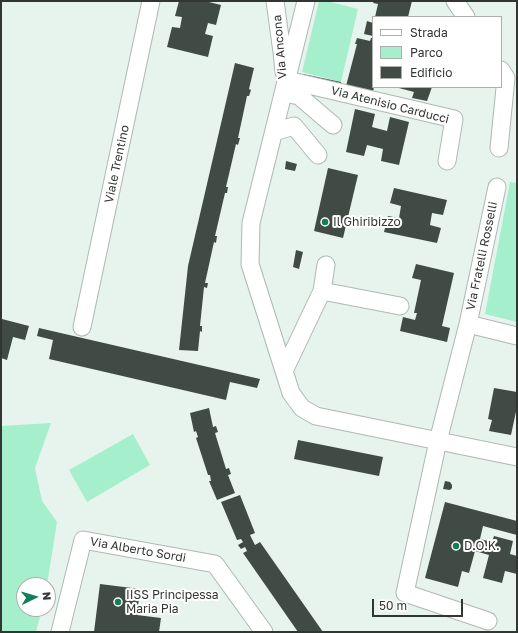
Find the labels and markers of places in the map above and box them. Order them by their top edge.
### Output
place label: Il Ghiribizzo [333,215,401,229]
marker: Il Ghiribizzo [320,217,330,227]
place label: D.O.K. [464,539,500,553]
marker: D.O.K. [451,541,461,551]
place label: IISS Principessa Maria Pia [126,588,219,616]
marker: IISS Principessa Maria Pia [113,597,123,607]

